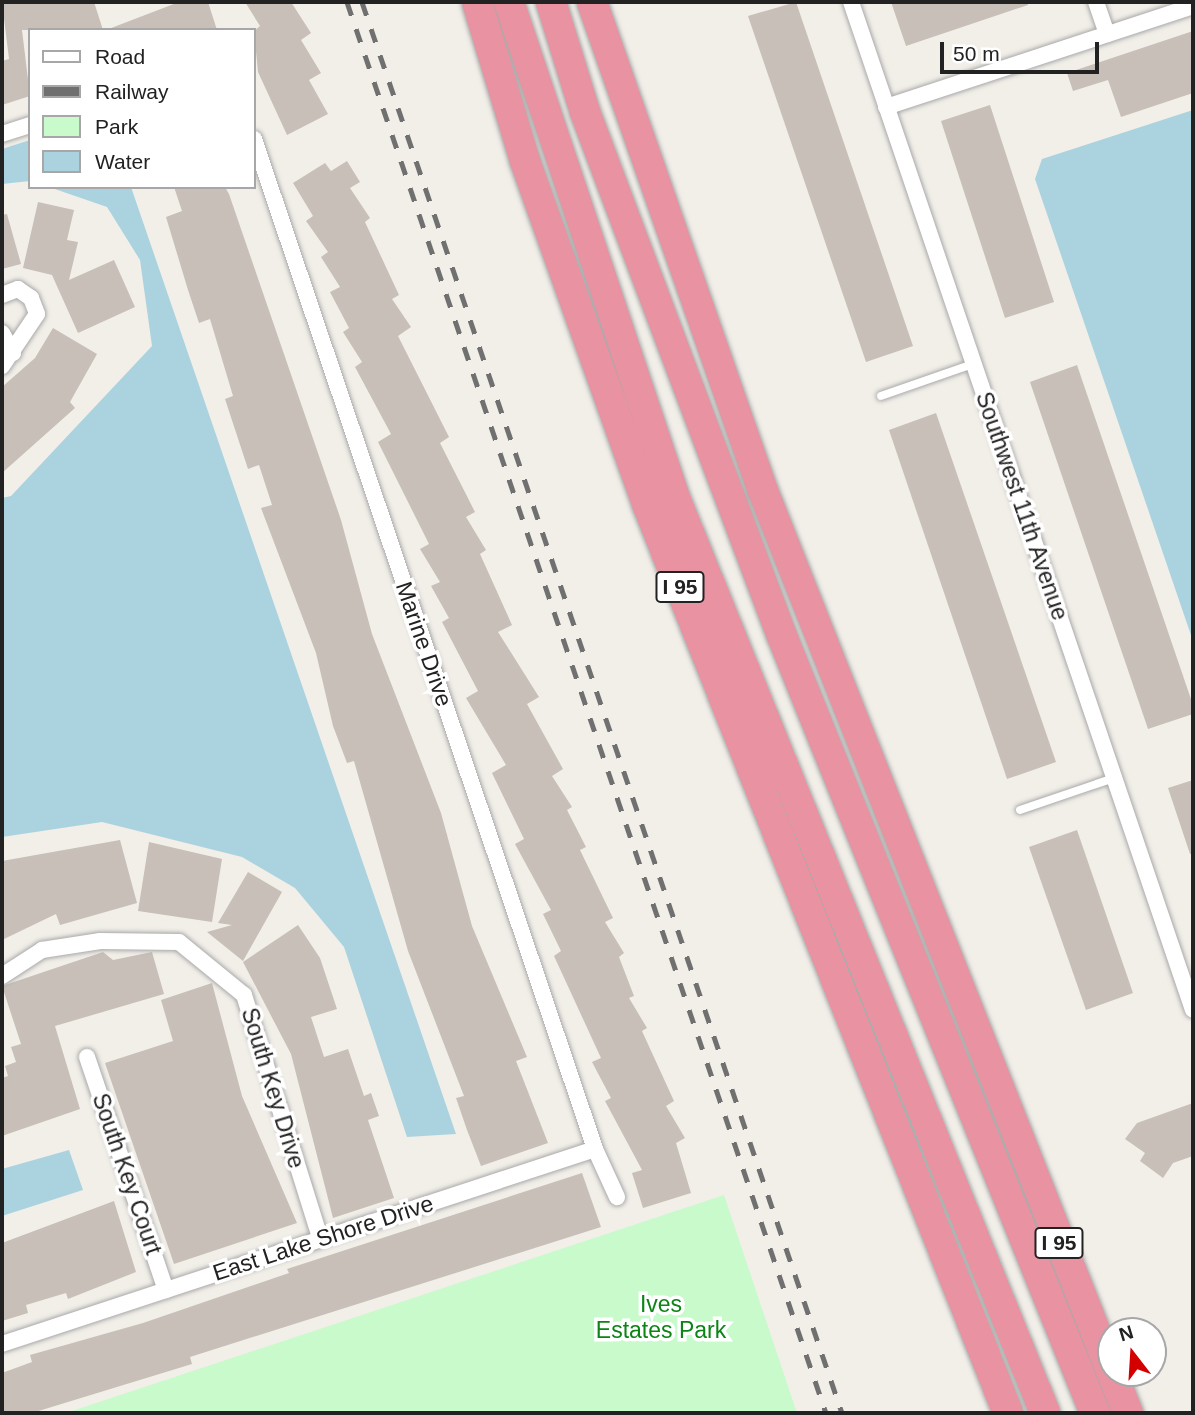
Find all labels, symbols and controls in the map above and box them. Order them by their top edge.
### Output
legend [28,28,256,189]
scale bar [943,28,1102,72]
text: 50 m [953,42,1000,65]
text: Road [95,45,145,68]
text: Railway [95,80,169,103]
text: Park [95,115,138,138]
text: Water [95,150,150,173]
street label: Southwest 11th Avenue [970,388,1074,624]
road number: I 95 [654,570,706,604]
street label: Marine Drive [390,578,458,710]
street label: South Key Drive [236,1005,310,1171]
street label: South Key Court [86,1090,168,1258]
street label: East Lake Shore Drive [209,1189,437,1287]
road number: I 95 [1033,1226,1085,1260]
park label: Ives Estates Park [596,1290,726,1344]
north arrow [1097,1317,1167,1387]
text: N [1117,1321,1136,1345]

